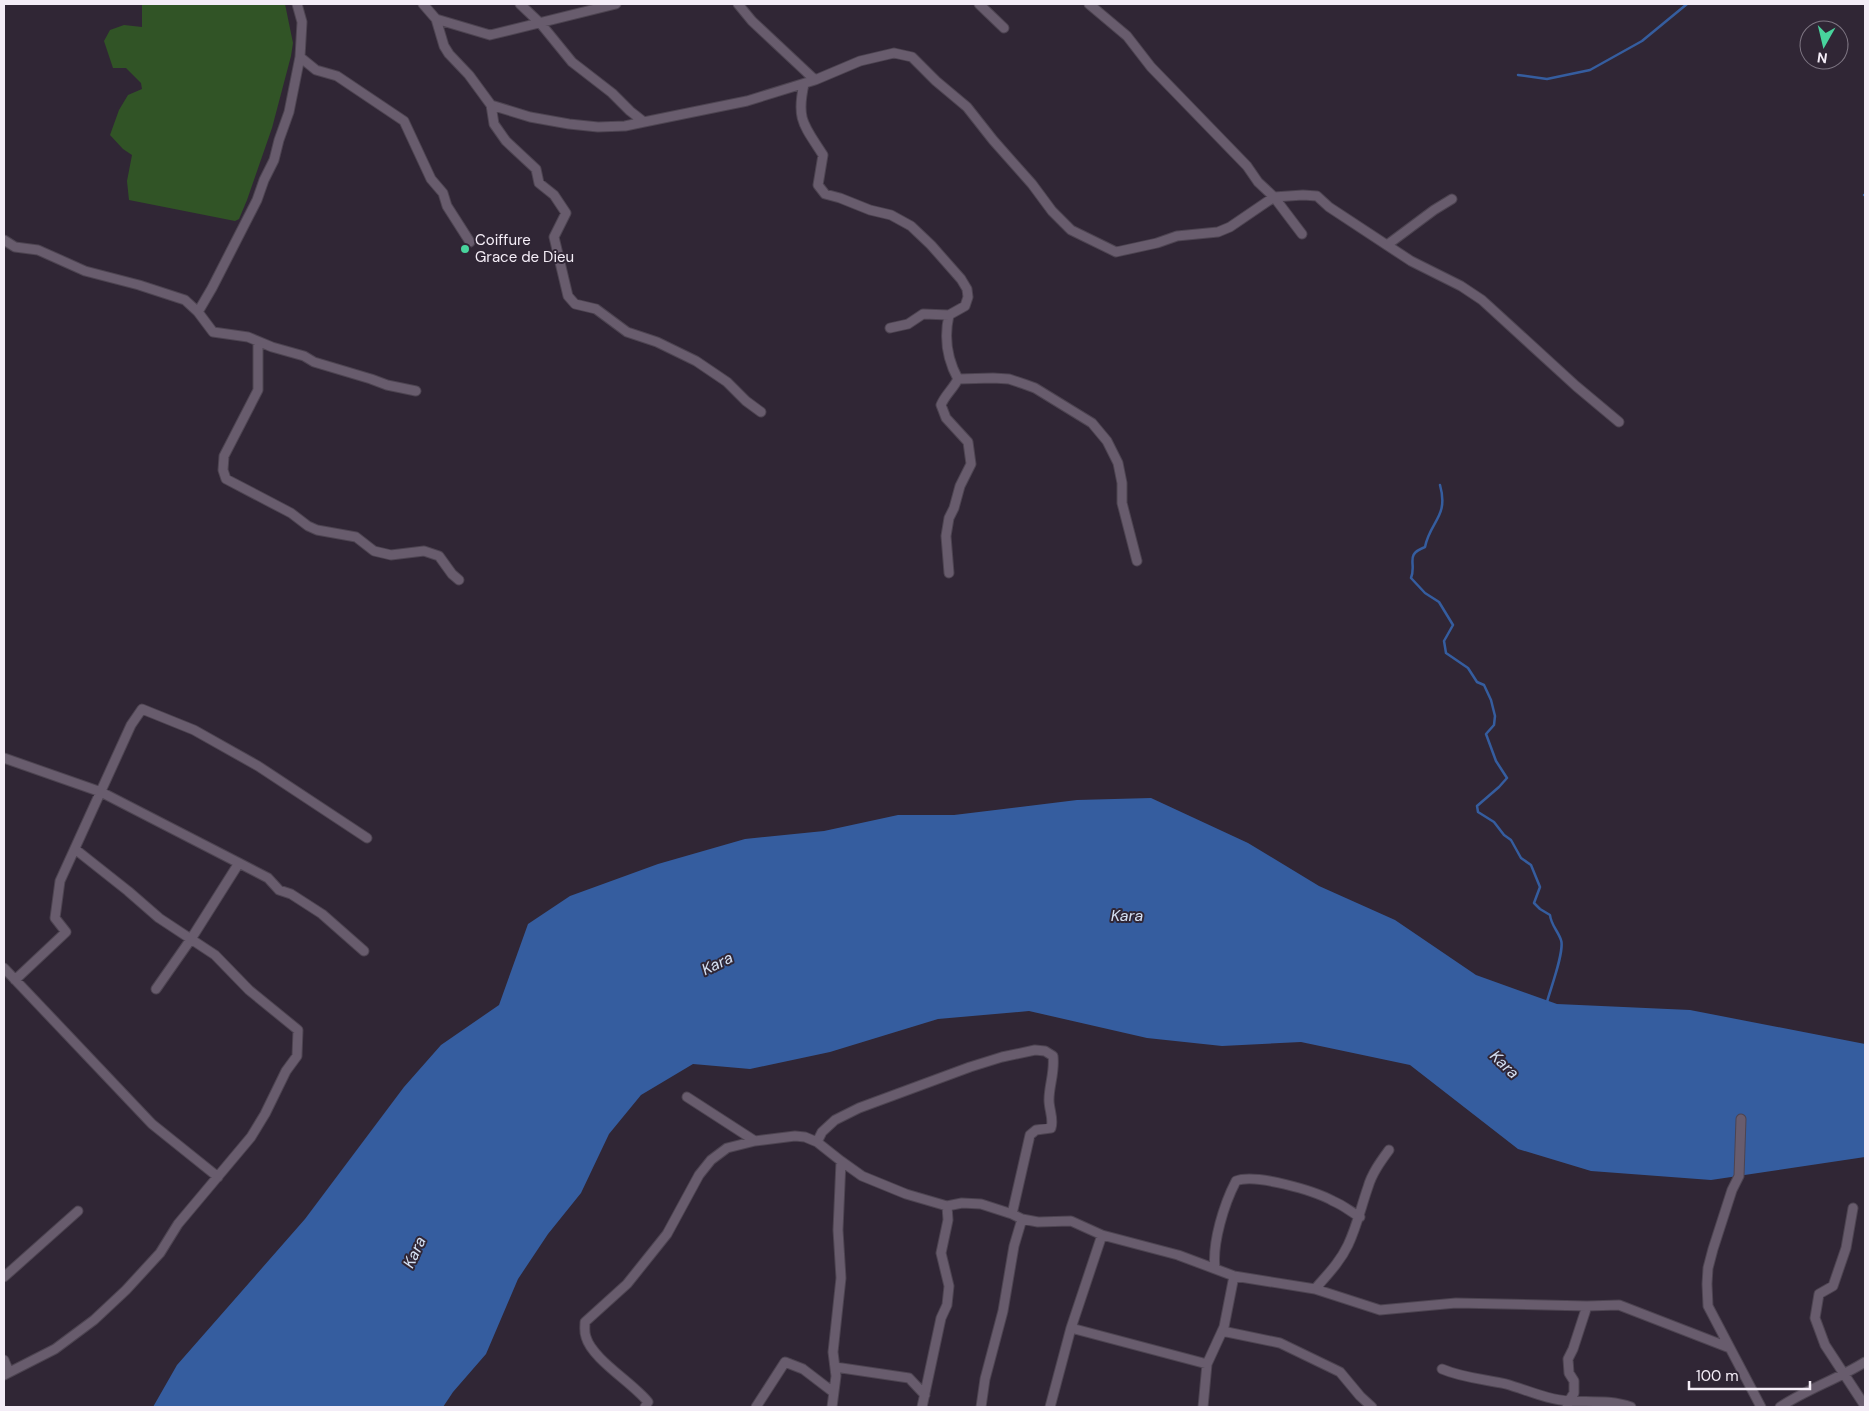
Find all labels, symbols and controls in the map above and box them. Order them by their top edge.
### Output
north arrow [1799,20,1849,70]
text: N [1816,48,1829,67]
place label: Coiffure Grace de Dieu [475,230,574,267]
marker: Coiffure Grace de Dieu [459,243,471,255]
water label: Kara [1111,905,1143,926]
water label: Kara [698,947,737,980]
water label: Kara [1486,1045,1524,1083]
water label: Kara [398,1233,431,1271]
scale bar [1689,1358,1810,1390]
text: 100 m [1696,1366,1739,1386]

